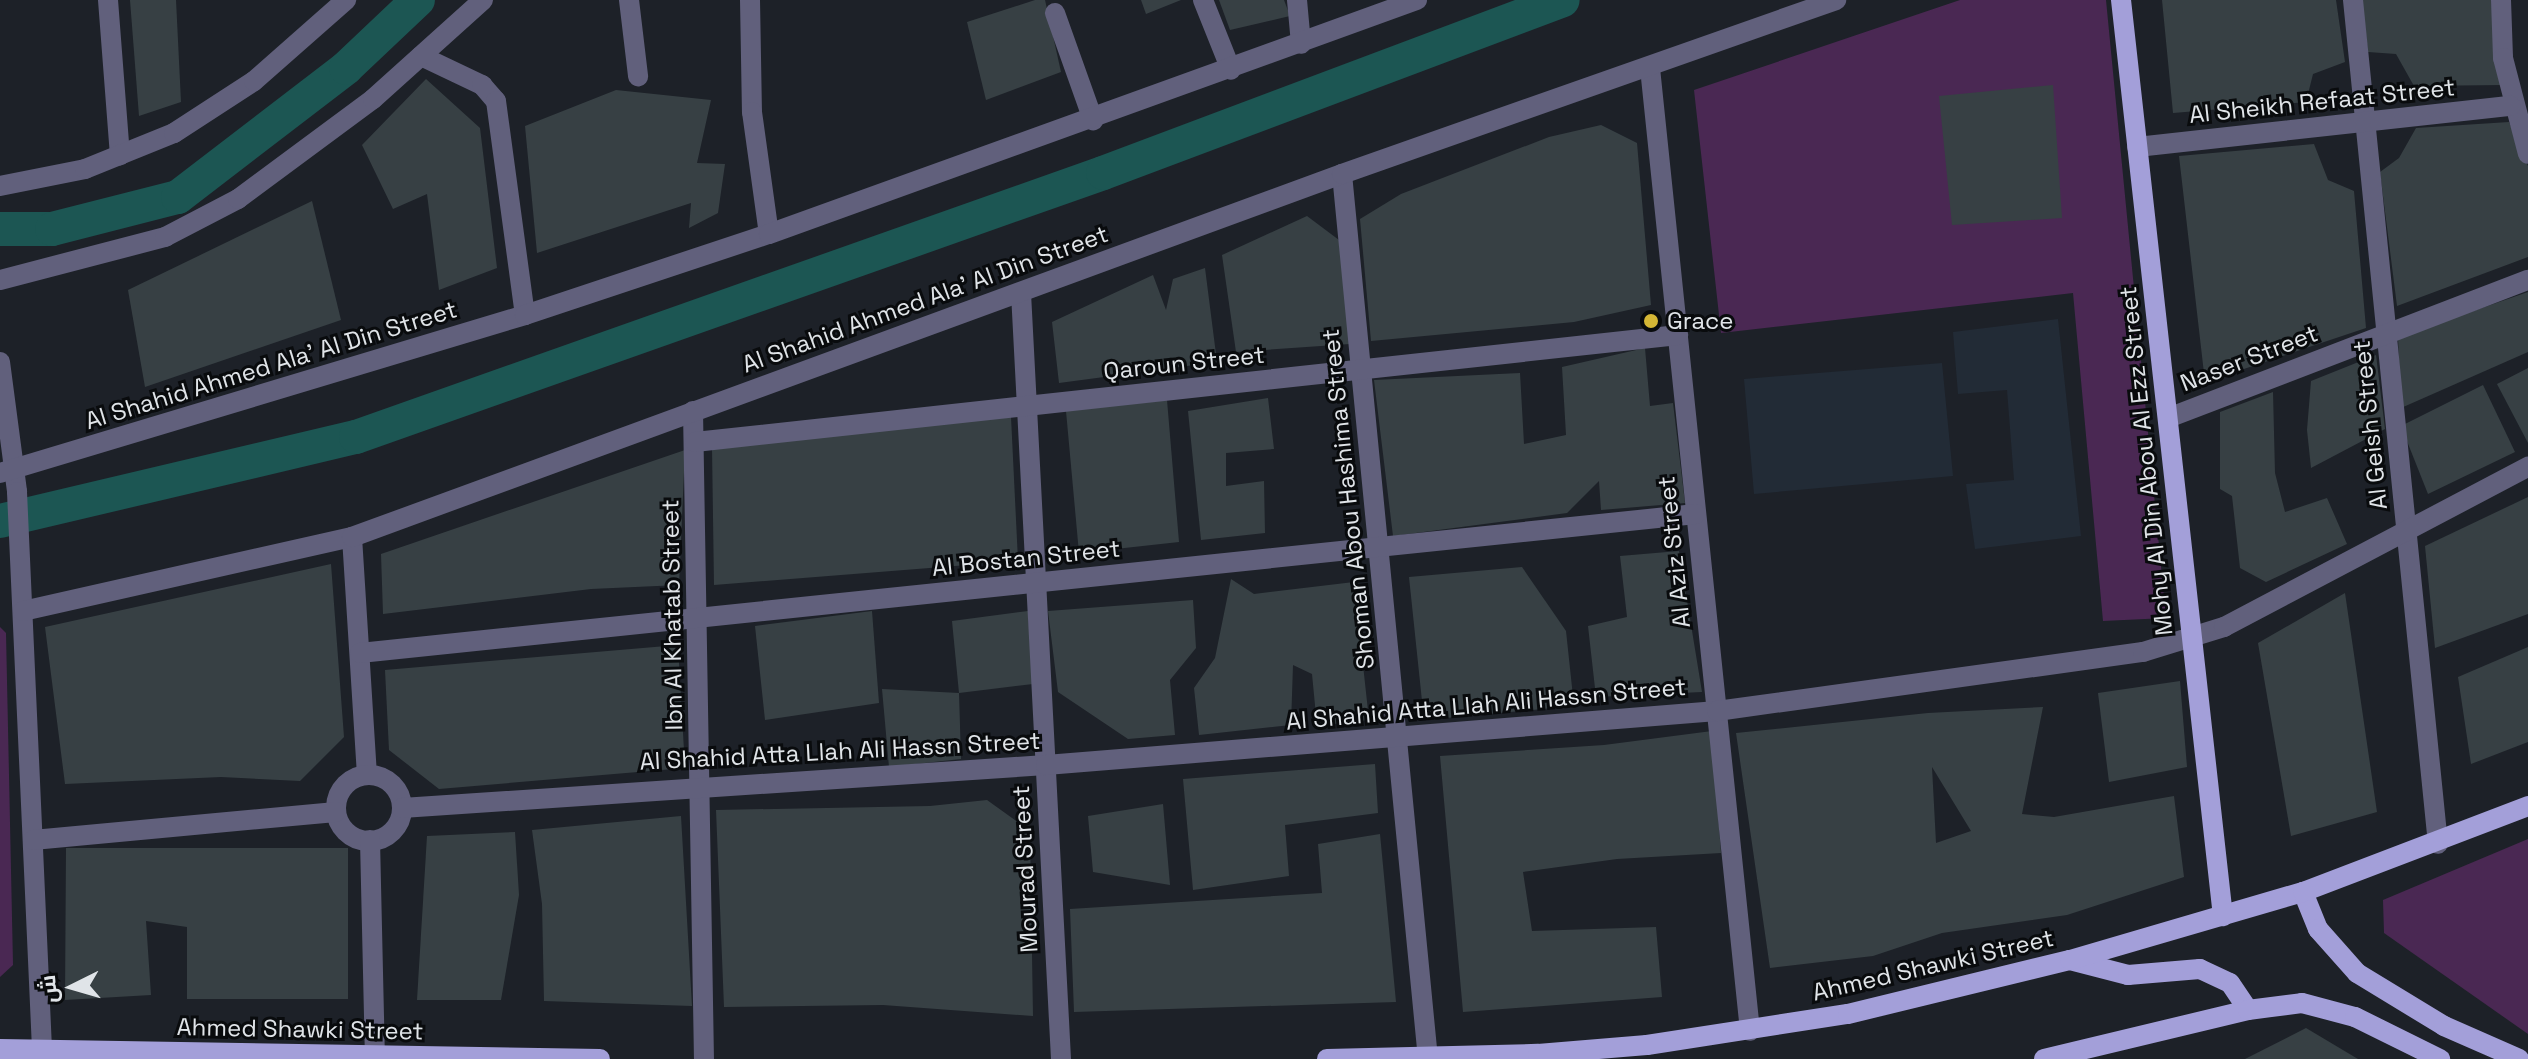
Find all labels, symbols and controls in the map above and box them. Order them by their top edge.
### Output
street label: Al Sheikh Refaat Street [2188,73,2456,129]
street label: Al Shahid Ahmed Ala' Al Din Street [738,219,1112,379]
street label: Mohy Al Din Abou Al Ezz Street [2113,284,2179,638]
street label: Al Shahid Ahmed Ala' Al Din Street [81,294,461,436]
place label: Grace [1667,307,1734,335]
marker: Grace [1642,312,1660,330]
street label: Naser Street [2176,319,2322,397]
street label: Shoman Abou Hashima Street [1316,327,1380,671]
street label: Al Geish Street [2347,339,2393,511]
street label: Qaroun Street [1102,340,1266,386]
street label: Al Aziz Street [1652,475,1696,629]
street label: Ibn Al Khatab Street [656,499,688,731]
street label: Al Bostan Street [930,534,1122,582]
street label: Al Shahid Atta Llah Ali Hassn Street [1284,672,1688,736]
street label: Al Shahid Atta Llah Ali Hassn Street [638,726,1042,776]
street label: Mourad Street [1006,785,1044,953]
street label: Ahmed Shawki Street [1810,923,2056,1007]
north arrow [32,947,112,1027]
text: ش [33,974,63,1004]
street label: Ahmed Shawki Street [176,1012,424,1046]

